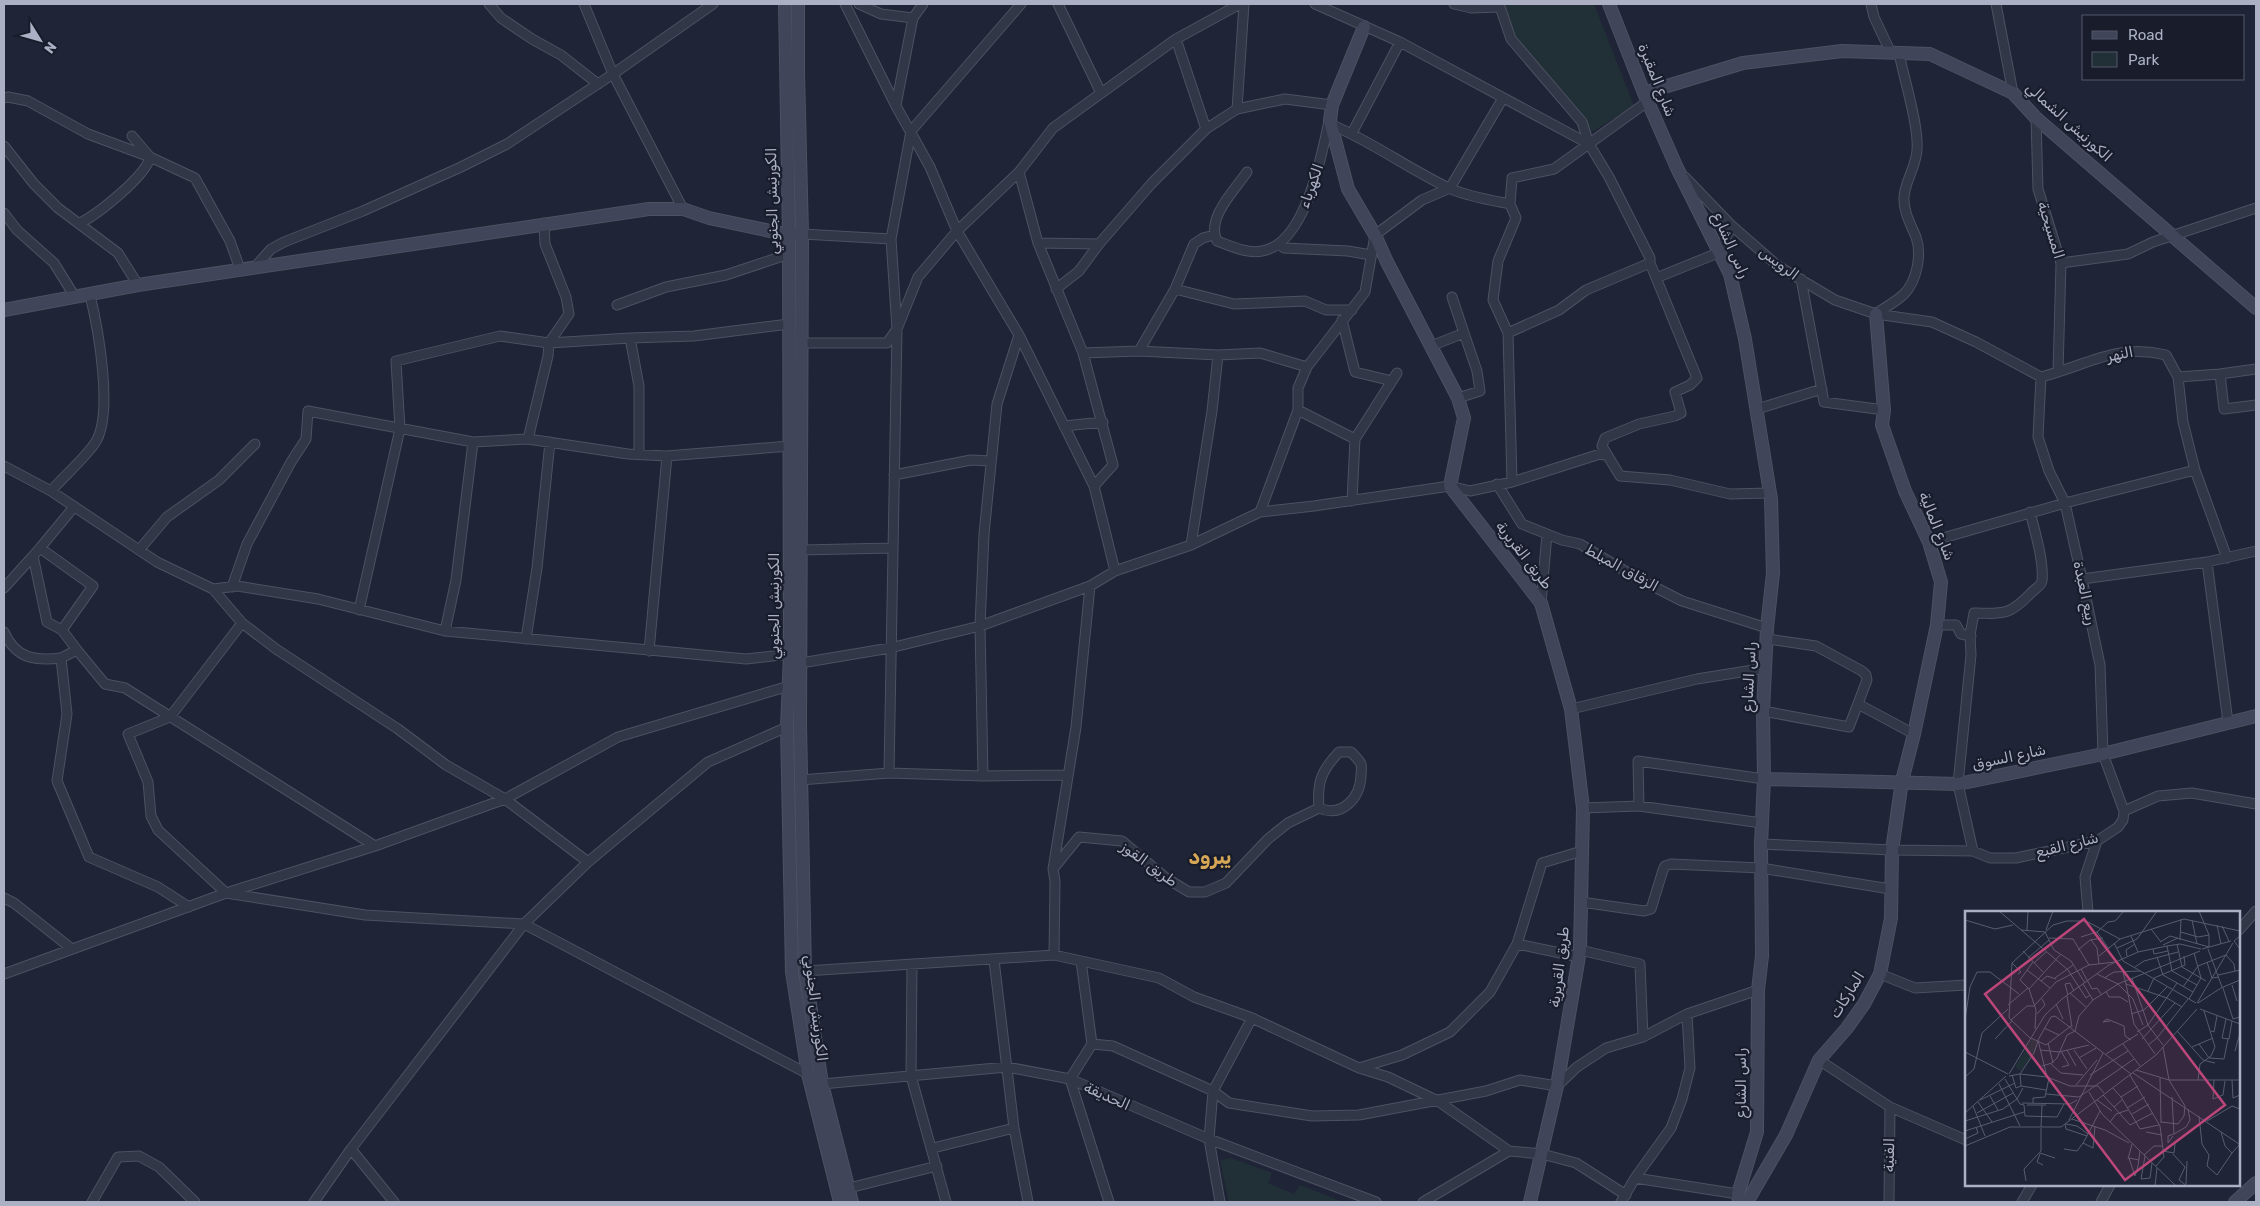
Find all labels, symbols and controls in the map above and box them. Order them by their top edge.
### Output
north arrow [15,15,65,65]
legend [2082,15,2245,80]
text: Road [2128,26,2164,44]
text: N [40,38,60,57]
street label: شارع المقبرة [1632,41,1680,120]
text: Park [2128,51,2159,69]
street label: الكورنيش الشمالي [2020,78,2116,168]
street label: الكورنيش الجنوبي [762,147,785,255]
street label: الكهرباء [1295,161,1327,211]
street label: المسيحية [2034,199,2068,261]
street label: راس الشارع [1707,209,1754,282]
street label: الرويس [1755,242,1802,285]
street label: النهر [2104,343,2135,366]
street label: شارع المالية [1913,489,1959,564]
street label: طريق القريرية [1492,517,1556,593]
street label: الزقاق المبلط [1582,541,1662,595]
street label: الكورنيش الجنوبي [765,553,786,659]
street label: ربيع العبدة [2067,559,2101,627]
street label: راس الشارع [1738,641,1762,713]
street label: شارع السوق [1970,740,2048,776]
street label: شارع القبع [2034,829,2101,863]
street label: طريق القوز [1116,837,1181,891]
district label: يبرود [1189,845,1231,869]
inset map [1965,911,2240,1186]
street label: طريق القريرية [1545,925,1573,1009]
street label: الكورنيش الجنوبي [798,954,831,1063]
street label: الماركات [1826,968,1868,1022]
street label: راس الشارع [1732,1048,1752,1118]
street label: الحديقة [1081,1078,1133,1114]
street label: الفنية [1880,1138,1898,1172]

